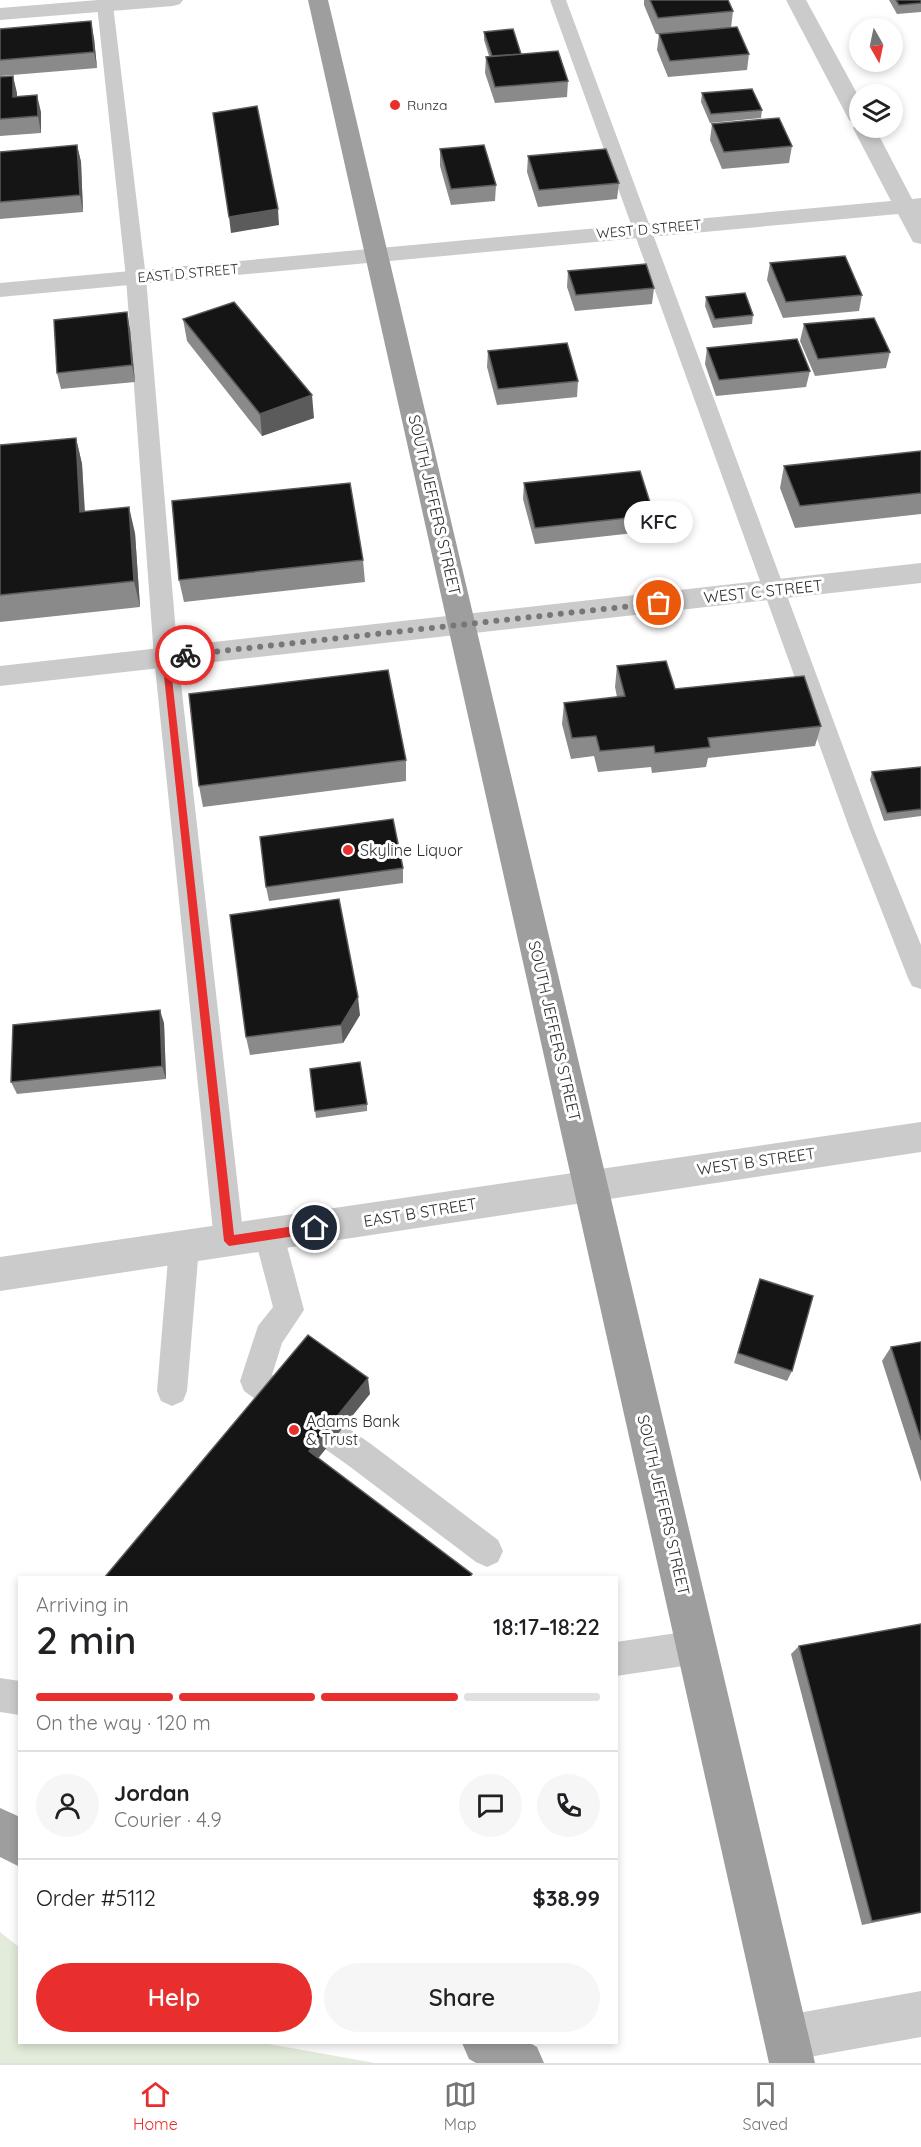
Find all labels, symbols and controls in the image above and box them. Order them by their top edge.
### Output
north arrow [849,18,903,72]
map controls [849,18,903,138]
button: layers [849,84,903,138]
place label: Runza [407,96,448,114]
marker: Runza [388,98,402,112]
street label: WEST D STREET [596,215,702,243]
street label: EAST D STREET [137,260,239,286]
street label: SOUTH JEFFERS STREET [404,413,466,598]
callout: KFC [624,501,694,543]
text: KFC [640,509,677,534]
street label: WEST C STREET [702,575,824,607]
pin [633,577,684,628]
icon: bag [642,586,675,619]
courier [155,625,215,685]
icon: bike [169,639,202,672]
place label: Skyline Liquor [360,840,463,860]
marker: Skyline Liquor [341,843,355,857]
street label: SOUTH JEFFERS STREET [524,939,586,1124]
street label: WEST B STREET [695,1143,817,1179]
street label: EAST B STREET [362,1193,478,1231]
pin [289,1202,340,1253]
icon: home [298,1211,331,1244]
place label: Adams Bank & Trust [306,1411,400,1449]
street label: SOUTH JEFFERS STREET [633,1413,695,1598]
marker: Adams Bank & Trust [287,1423,301,1437]
text: Arriving in [36,1592,129,1617]
text: 18:17–18:22 [493,1613,600,1641]
text: 2 min [36,1615,137,1664]
text: On the way · 120 m [36,1710,211,1735]
button: person [36,1774,99,1837]
button: chat [459,1774,522,1837]
button: phone [537,1774,600,1837]
text: Jordan [114,1779,190,1807]
text: Courier · 4.9 [114,1807,222,1832]
text: Order #5112 [36,1884,156,1912]
text: $38.99 [533,1884,600,1912]
button: Help [36,1963,312,2032]
button: Share [324,1963,600,2032]
tab: Home [133,2078,178,2134]
tab: Map [444,2078,477,2134]
tab: Saved [742,2078,788,2134]

